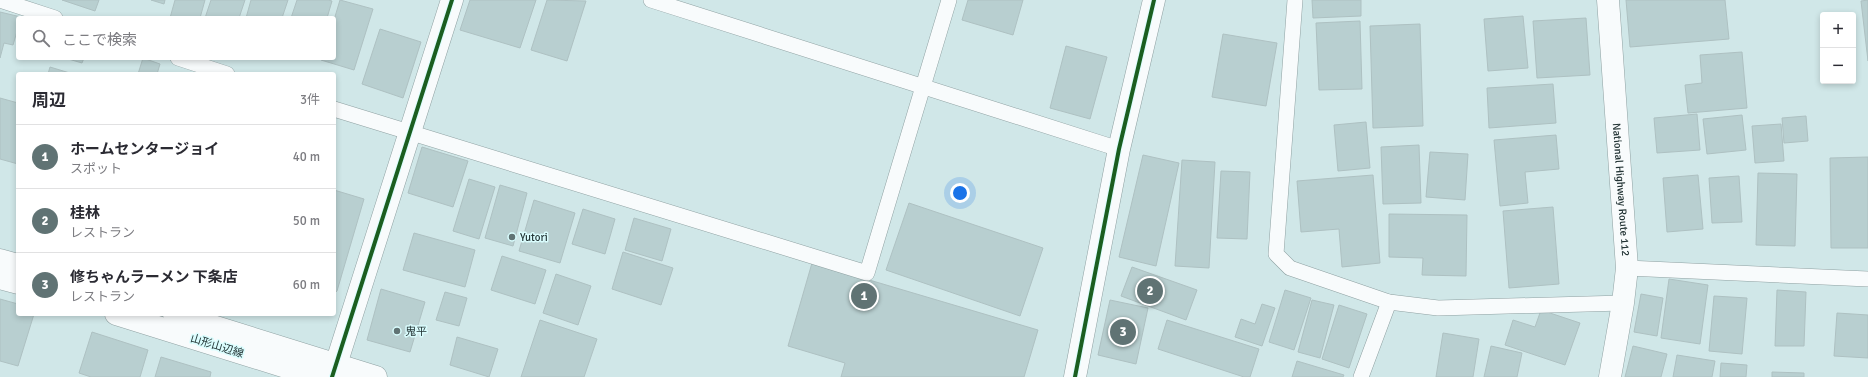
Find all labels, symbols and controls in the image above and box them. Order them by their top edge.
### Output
map controls [1820,12,1856,84]
button: + [1820,12,1856,48]
search box [16,16,336,60]
icon: search [30,27,52,49]
text: ここで検索 [62,31,137,49]
button: − [1820,48,1856,84]
text: 周辺 [32,90,66,111]
text: 3件 [300,92,320,108]
street label: National Highway Route 112 [1610,122,1633,257]
text: ホームセンタージョイ [70,140,219,158]
text: 1 [41,149,49,165]
text: 40 m [293,149,320,165]
text: スポット [70,161,122,177]
your location [950,183,970,203]
text: 桂林 [70,204,100,222]
text: 2 [41,213,49,229]
text: 50 m [293,213,320,229]
text: レストラン [70,225,135,241]
place label: Yutori [520,231,548,244]
marker: Yutori [507,232,517,242]
text: 修ちゃんラーメン 下条店 [70,268,238,286]
pin: 2 [1137,276,1163,306]
text: 3 [41,277,49,293]
text: 60 m [293,277,320,293]
pin: 1 [851,281,877,311]
text: レストラン [70,289,135,305]
pin: 3 [1110,317,1136,347]
place label: 鬼平 [405,325,427,338]
marker: 鬼平 [392,326,402,336]
street label: 山形山辺線 [189,332,245,360]

